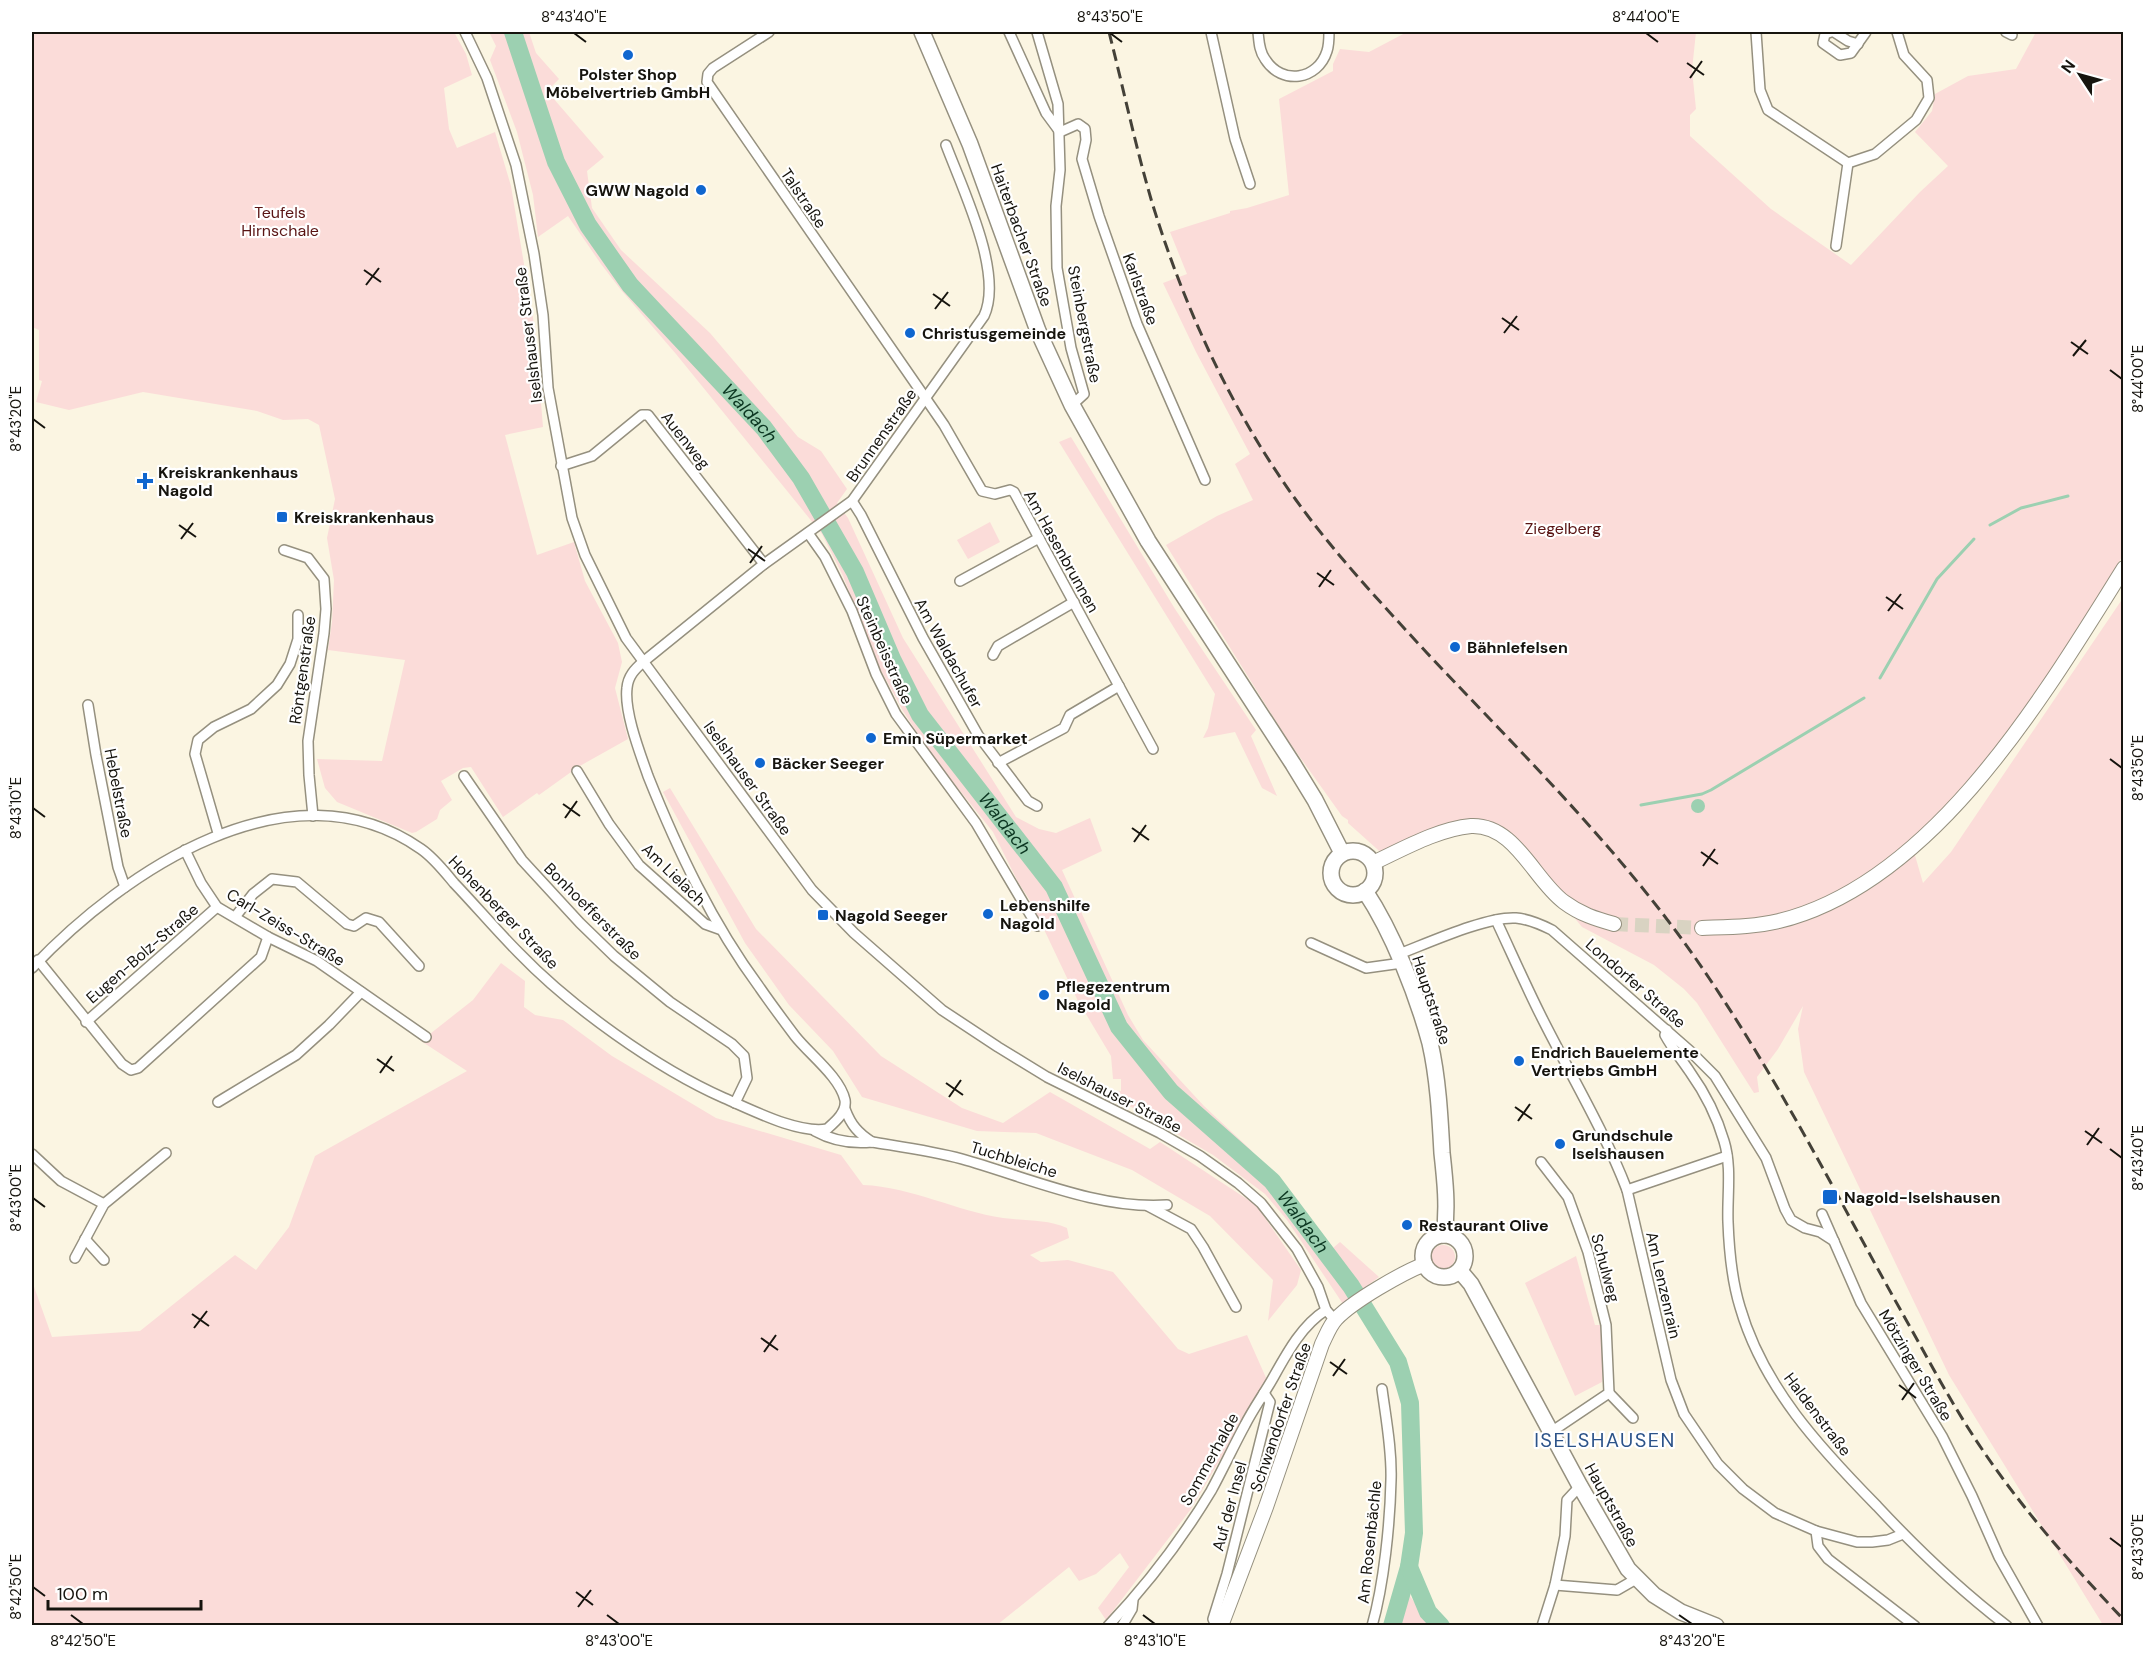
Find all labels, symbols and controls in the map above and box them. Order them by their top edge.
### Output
text: 8°43'40"E [541,7,607,27]
text: 8°43'50"E [1077,7,1143,27]
text: 8°44'00"E [1612,7,1680,27]
north arrow [2050,45,2110,105]
marker: Polster Shop Möbelvertrieb GmbH [621,48,635,62]
text: N [2056,56,2080,77]
place label: Polster Shop Möbelvertrieb GmbH [546,64,710,103]
street label: Haiterbacher Straße [986,161,1057,309]
street label: Talstraße [776,164,831,232]
place label: GWW Nagold [585,180,689,201]
marker: GWW Nagold [694,183,708,197]
park label: Teufels Hirnschale [241,202,319,241]
street label: Karlstraße [1118,250,1163,328]
street label: Steinbergstraße [1063,264,1106,385]
street label: Iselshauser Straße [510,266,547,404]
place label: Christusgemeinde [922,323,1066,344]
marker: Christusgemeinde [903,326,917,340]
text: 8°44'00"E [2128,345,2148,413]
water label: Waldach [716,378,783,448]
street label: Brunnenstraße [841,384,921,486]
text: 8°43'20"E [6,386,26,452]
street label: Auenweg [656,407,715,474]
place label: Kreiskrankenhaus Nagold [158,462,298,501]
marker: Kreiskrankenhaus Nagold [136,472,154,490]
street label: Am Hasenbrunnen [1019,486,1104,616]
place label: Kreiskrankenhaus [294,507,434,528]
marker: Kreiskrankenhaus [275,510,289,524]
park label: Ziegelberg [1525,518,1601,539]
street label: Steinbeisstraße [851,593,918,708]
street label: Am Waldachufer [910,595,987,712]
street label: Röntgenstraße [285,615,320,725]
place label: Bähnlefelsen [1467,637,1568,658]
marker: Bähnlefelsen [1448,640,1462,654]
street label: Iselshauser Straße [699,717,796,840]
place label: Emin Süpermarket [883,728,1028,749]
marker: Emin Süpermarket [864,731,878,745]
text: 8°43'50"E [2128,735,2148,801]
street label: Hebelstraße [100,747,137,840]
place label: Bäcker Seeger [772,753,884,774]
marker: Bäcker Seeger [753,756,767,770]
text: 8°43'10"E [6,777,26,839]
water label: Waldach [973,787,1036,859]
street label: Am Lielach [637,839,710,910]
street label: Hohenberger Straße [444,851,563,974]
street label: Bonhoefferstraße [539,858,646,965]
street label: Carl-Zeiss-Straße [223,884,349,971]
place label: Lebenshilfe Nagold [1000,895,1090,934]
street label: Eugen-Bolz-Straße [82,899,203,1008]
place label: Nagold Seeger [835,905,948,926]
marker: Lebenshilfe Nagold [981,907,995,921]
marker: Nagold Seeger [816,908,830,922]
street label: Londorfer Straße [1581,934,1690,1033]
street label: Hauptstraße [1407,953,1456,1048]
place label: Pflegezentrum Nagold [1056,976,1170,1015]
marker: Pflegezentrum Nagold [1037,988,1051,1002]
place label: Endrich Bauelemente Vertriebs GmbH [1531,1042,1699,1081]
marker: Endrich Bauelemente Vertriebs GmbH [1512,1054,1526,1068]
street label: Iselshauser Straße [1054,1057,1185,1138]
place label: Grundschule Iselshausen [1572,1125,1673,1164]
text: 8°43'40"E [2128,1125,2148,1191]
street label: Tuchbleiche [968,1136,1060,1183]
marker: Grundschule Iselshausen [1553,1137,1567,1151]
text: 8°43'00"E [6,1164,26,1232]
water label: Waldach [1271,1186,1334,1258]
place label: Nagold-Iselshausen [1844,1187,2000,1208]
marker: Nagold-Iselshausen [1821,1188,1839,1206]
place label: Restaurant Olive [1419,1215,1549,1236]
marker: Restaurant Olive [1400,1218,1414,1232]
street label: Am Lenzenrain [1641,1230,1686,1340]
street label: Schulweg [1586,1231,1625,1305]
street label: Mötzinger Straße [1874,1306,1957,1425]
street label: Schwandorfer Straße [1245,1340,1316,1495]
street label: Haldenstraße [1779,1368,1856,1460]
street label: Sommerhalde [1175,1409,1244,1509]
district label: ISELSHAUSEN [1534,1427,1676,1453]
street label: Auf der Insel [1207,1459,1252,1553]
street label: Hauptstraße [1580,1460,1643,1551]
street label: Am Rosenbächle [1353,1479,1386,1605]
text: 8°43'30"E [2128,1514,2148,1580]
text: 8°42'50"E [6,1554,26,1620]
scale bar [48,1573,201,1611]
text: 100 m [57,1582,108,1606]
text: 8°42'50"E [50,1631,116,1651]
text: 8°43'00"E [585,1631,653,1651]
text: 8°43'10"E [1124,1631,1186,1651]
text: 8°43'20"E [1659,1631,1725,1651]

